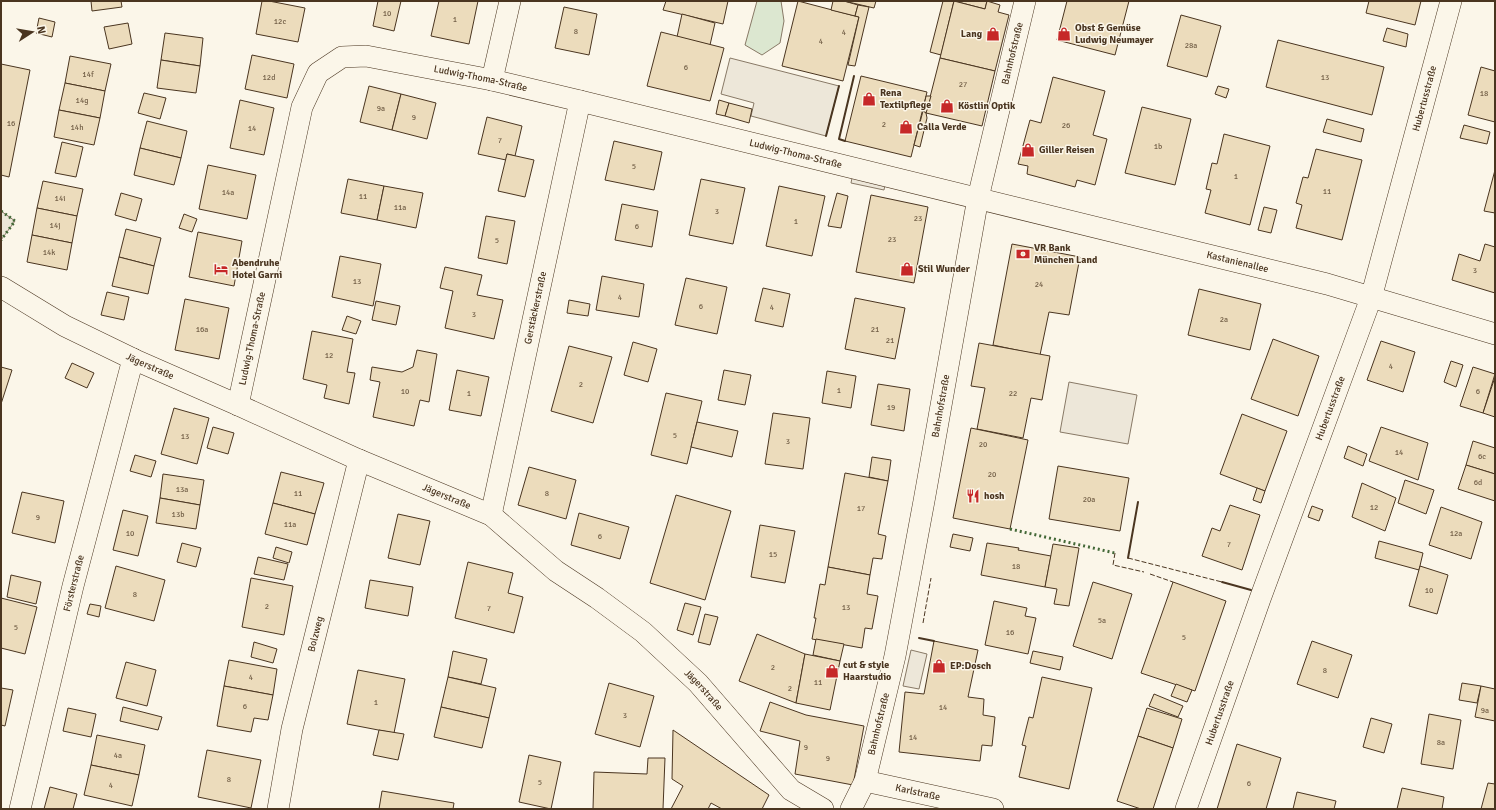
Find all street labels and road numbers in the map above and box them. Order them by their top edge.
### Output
street label: Bahnhofstraße [999,21,1026,86]
street label: Ludwig-Thoma-Straße [433,63,529,94]
street label: Hubertusstraße [1410,64,1439,133]
street label: Ludwig-Thoma-Straße [748,137,843,171]
street label: Kastanienallee [1205,249,1270,275]
street label: Gerstäckerstraße [522,270,549,345]
street label: Ludwig-Thoma-Straße [236,291,268,386]
street label: Jägerstraße [124,351,176,382]
street label: Bahnhofstraße [929,374,952,439]
street label: Hubertusstraße [1313,374,1348,442]
street label: Jägerstraße [421,481,473,512]
street label: Försterstraße [61,554,87,613]
street label: Bolzweg [305,615,326,653]
street label: Jägerstraße [682,667,725,713]
street label: Hubertusstraße [1203,679,1237,747]
street label: Bahnhofstraße [865,691,892,756]
street label: Karlstraße [894,782,941,803]

